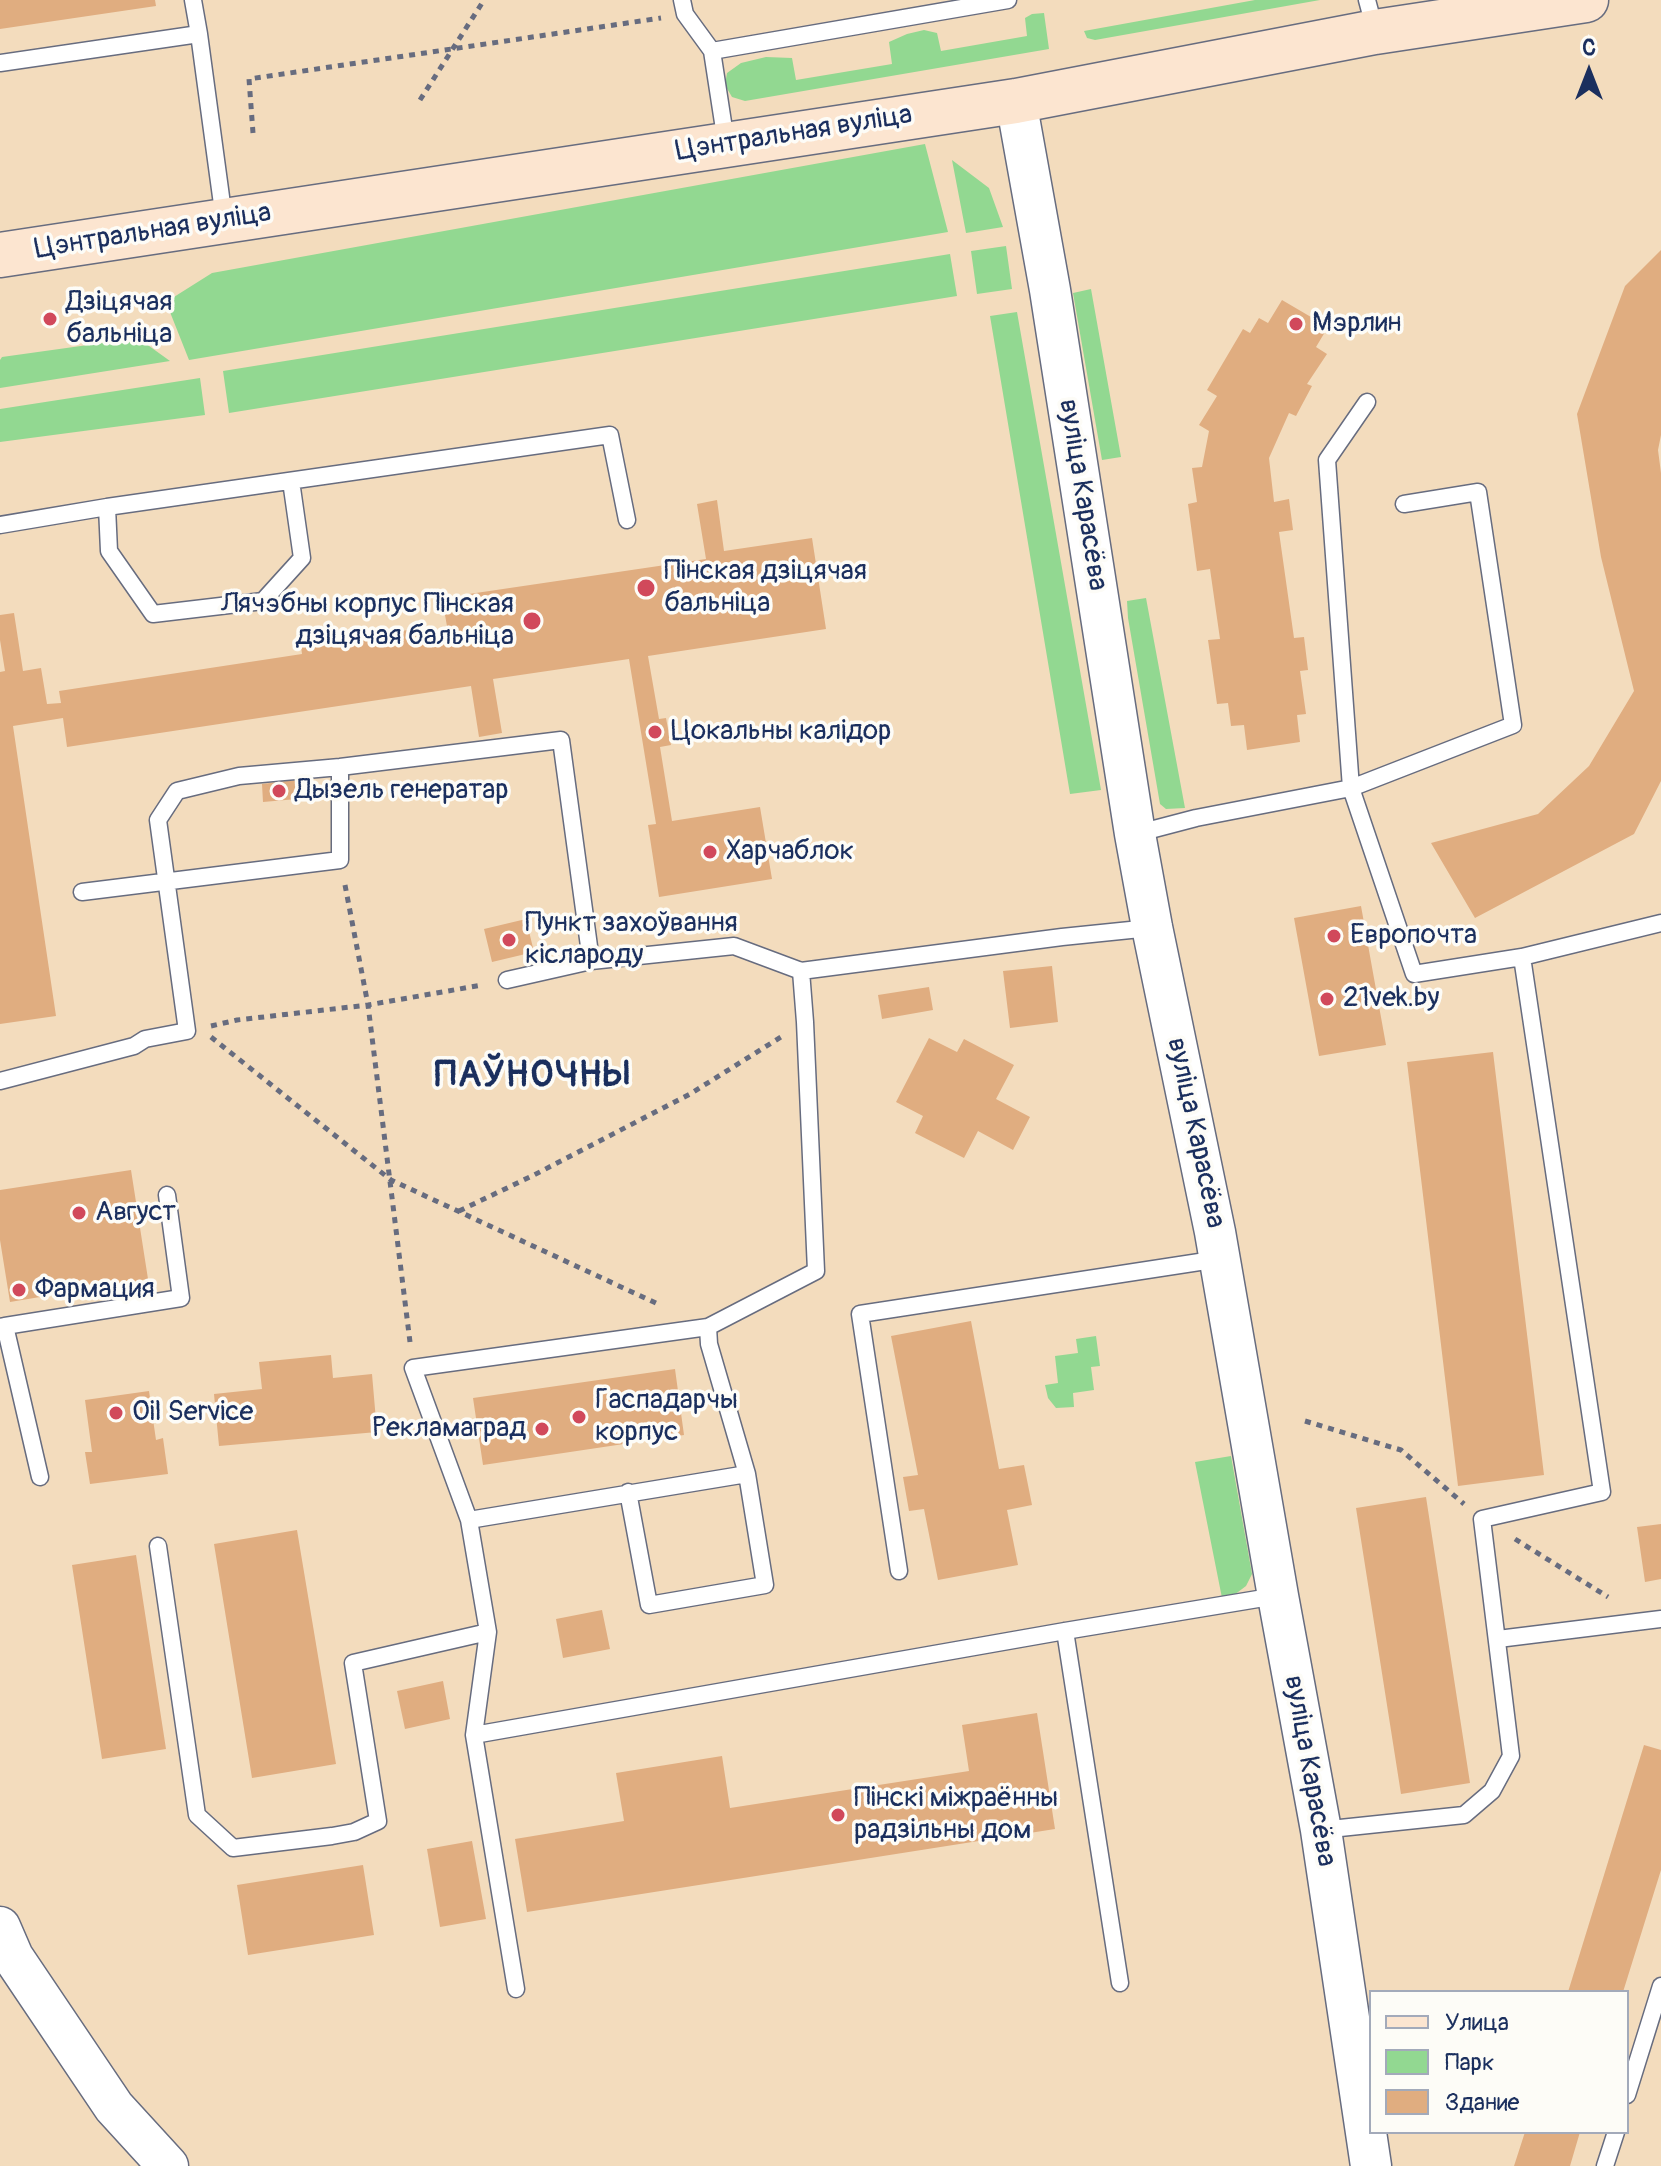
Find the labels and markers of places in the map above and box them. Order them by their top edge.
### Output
place label: Дзіцячая бальніца [66,286,172,352]
place label: Мэрлин [1312,307,1402,341]
marker: Дзіцячая бальніца [41,310,59,328]
marker: Мэрлин [1287,315,1305,333]
place label: Пінская дзіцячая бальніца [664,555,867,621]
marker: Пінская дзіцячая бальніца [635,577,657,599]
place label: Лячэбны корпус Пінская дзіцячая бальніца [221,588,514,654]
marker: Лячэбны корпус Пінская дзіцячая бальніца [521,610,543,632]
place label: Цокальны калідор [671,715,891,749]
marker: Цокальны калідор [646,723,664,741]
place label: Дызель генератар [295,774,508,808]
marker: Дызель генератар [270,782,288,800]
place label: Харчаблок [726,835,854,869]
marker: Харчаблок [701,843,719,861]
place label: Пункт захоўвання кіслароду [525,907,738,973]
place label: Европочта [1350,919,1477,953]
marker: Европочта [1325,927,1343,945]
marker: Пункт захоўвання кіслароду [500,931,518,949]
place label: 21vek.by [1343,982,1440,1016]
marker: 21vek.by [1318,990,1336,1008]
place label: Август [95,1196,176,1230]
marker: Август [70,1204,88,1222]
place label: Фармация [35,1273,155,1307]
marker: Фармация [10,1281,28,1299]
place label: Гаспадарчы корпус [595,1384,738,1450]
place label: Oil Service [132,1396,253,1430]
marker: Oil Service [107,1404,125,1422]
marker: Гаспадарчы корпус [570,1408,588,1426]
place label: Рекламаград [372,1412,526,1446]
marker: Рекламаград [533,1420,551,1438]
place label: Пінскі міжраённы радзільны дом [854,1782,1058,1848]
marker: Пінскі міжраённы радзільны дом [829,1806,847,1824]

